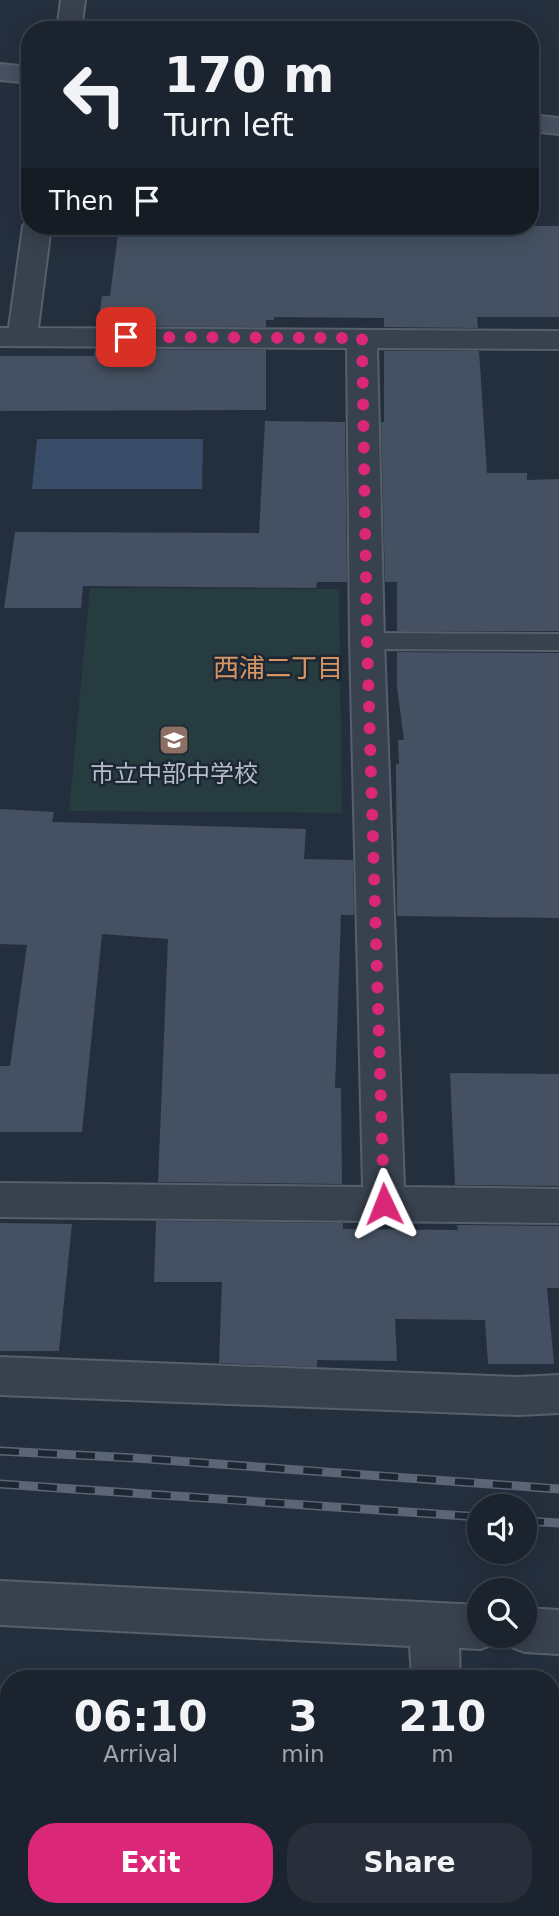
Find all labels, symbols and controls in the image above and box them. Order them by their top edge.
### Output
text: 170 m [164,47,334,104]
icon: left [49,49,140,140]
text: Turn left [164,106,294,144]
icon: arrive [128,182,166,220]
text: Then [49,186,114,216]
pin [96,307,156,367]
icon: arrive [107,318,145,356]
district label: 西浦二丁目 [213,653,343,683]
school or university icon: 市立中部中学校 [157,723,191,757]
place label: 市立中部中学校 [90,760,258,788]
position arrow [347,1167,421,1241]
map controls [467,1494,537,1648]
button: sound [467,1494,537,1564]
button: search [467,1578,537,1648]
text: 06:10 [74,1692,208,1741]
text: 3 [288,1692,318,1741]
text: 210 [399,1692,486,1741]
text: Arrival [103,1741,178,1767]
text: min [281,1741,325,1767]
text: m [431,1741,454,1767]
button: Exit [28,1823,273,1903]
button: Share [287,1823,532,1903]

